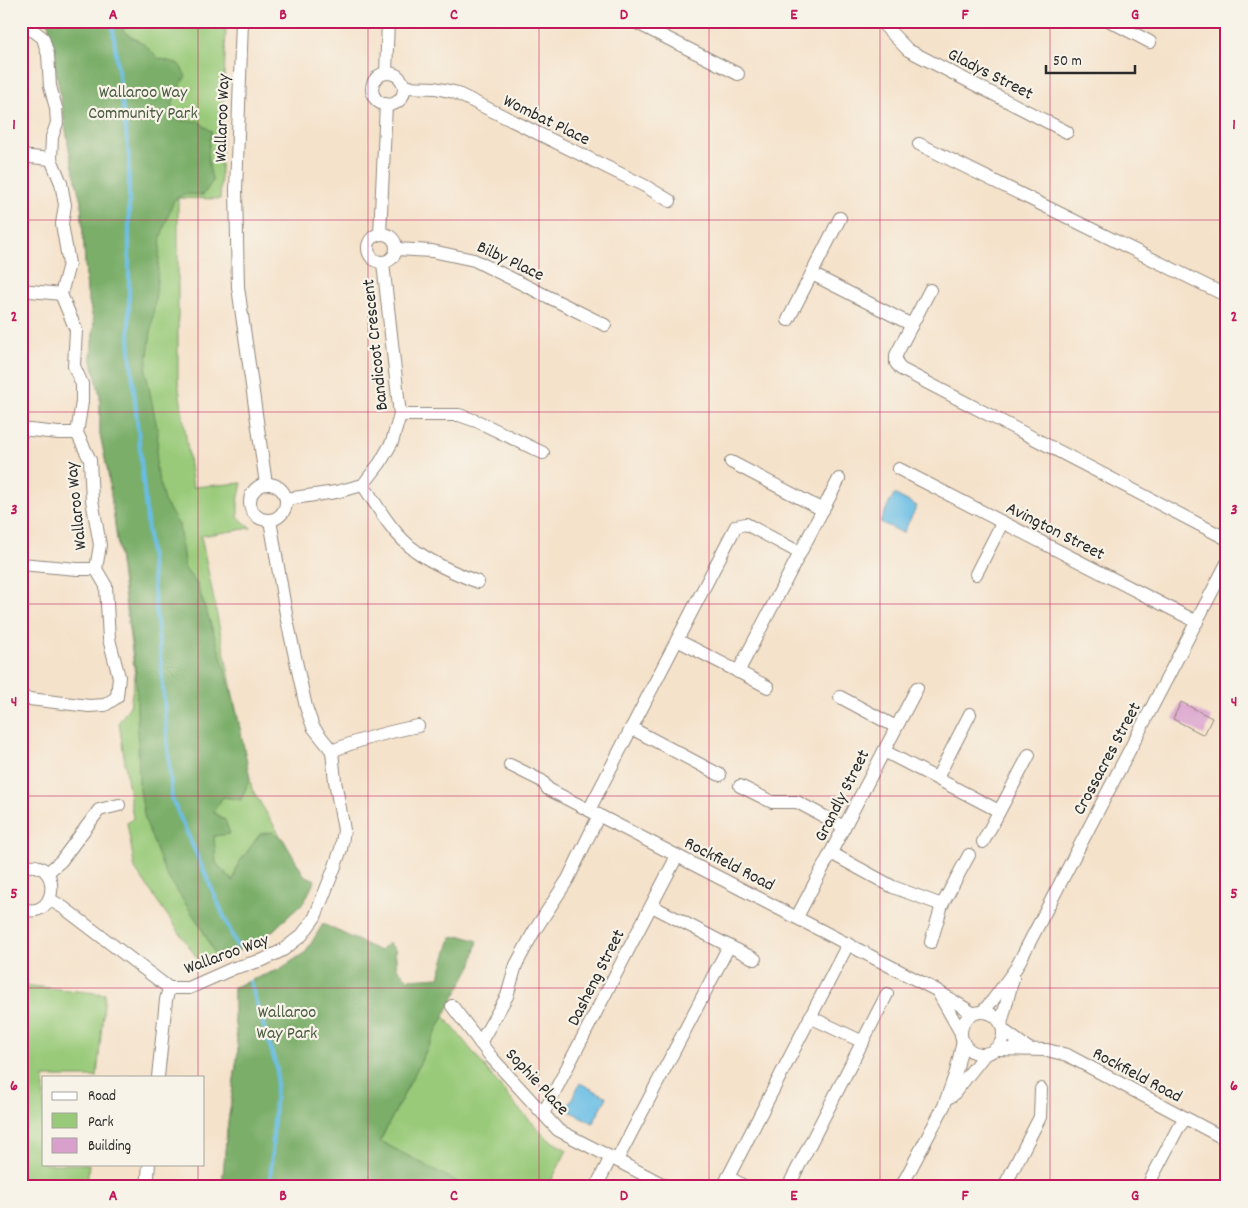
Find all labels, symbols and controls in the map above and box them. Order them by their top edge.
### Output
text: A [109,4,118,27]
text: B [279,4,287,27]
text: C [450,4,458,27]
text: D [620,4,629,27]
text: E [790,4,798,27]
text: F [961,4,969,27]
text: G [1131,4,1139,27]
scale bar [1046,42,1134,74]
street label: Gladys Street [943,43,1037,108]
text: 50 m [1053,51,1082,73]
street label: Wallaroo Way [209,73,238,163]
park label: Wallaroo Way Community Park [88,81,198,127]
street label: Wombat Place [498,89,594,153]
text: 1 [12,114,16,137]
text: 1 [1232,114,1236,137]
street label: Bilby Place [472,236,548,289]
street label: Bandicoot Crescent [357,277,396,412]
text: 2 [11,306,18,329]
text: 2 [1231,306,1238,329]
street label: Wallaroo Way [60,460,95,551]
street label: Avington Street [1001,497,1109,568]
text: 3 [10,499,18,522]
text: 3 [1230,499,1238,522]
text: 4 [11,691,17,714]
text: 4 [1231,691,1237,714]
street label: Crossacres Street [1068,698,1149,820]
street label: Grandly Street [809,745,877,847]
street label: Rockfield Road [679,832,778,899]
text: 5 [10,883,18,906]
text: 5 [1230,883,1238,906]
street label: Dasheng Street [562,925,632,1031]
street label: Wallaroo Way [181,928,273,982]
park label: Wallaroo Way Park [257,1001,317,1047]
street label: Rockfield Road [1088,1042,1186,1110]
street label: Sophie Place [498,1044,574,1122]
text: 6 [10,1075,18,1098]
text: 6 [1230,1075,1238,1098]
legend [42,1076,205,1166]
text: Road [88,1086,116,1108]
text: Park [88,1112,114,1134]
text: Building [88,1136,131,1158]
text: A [109,1185,118,1208]
text: B [279,1185,287,1208]
text: C [450,1185,458,1208]
text: D [620,1185,629,1208]
text: E [790,1185,798,1208]
text: F [961,1185,969,1208]
text: G [1131,1185,1139,1208]

